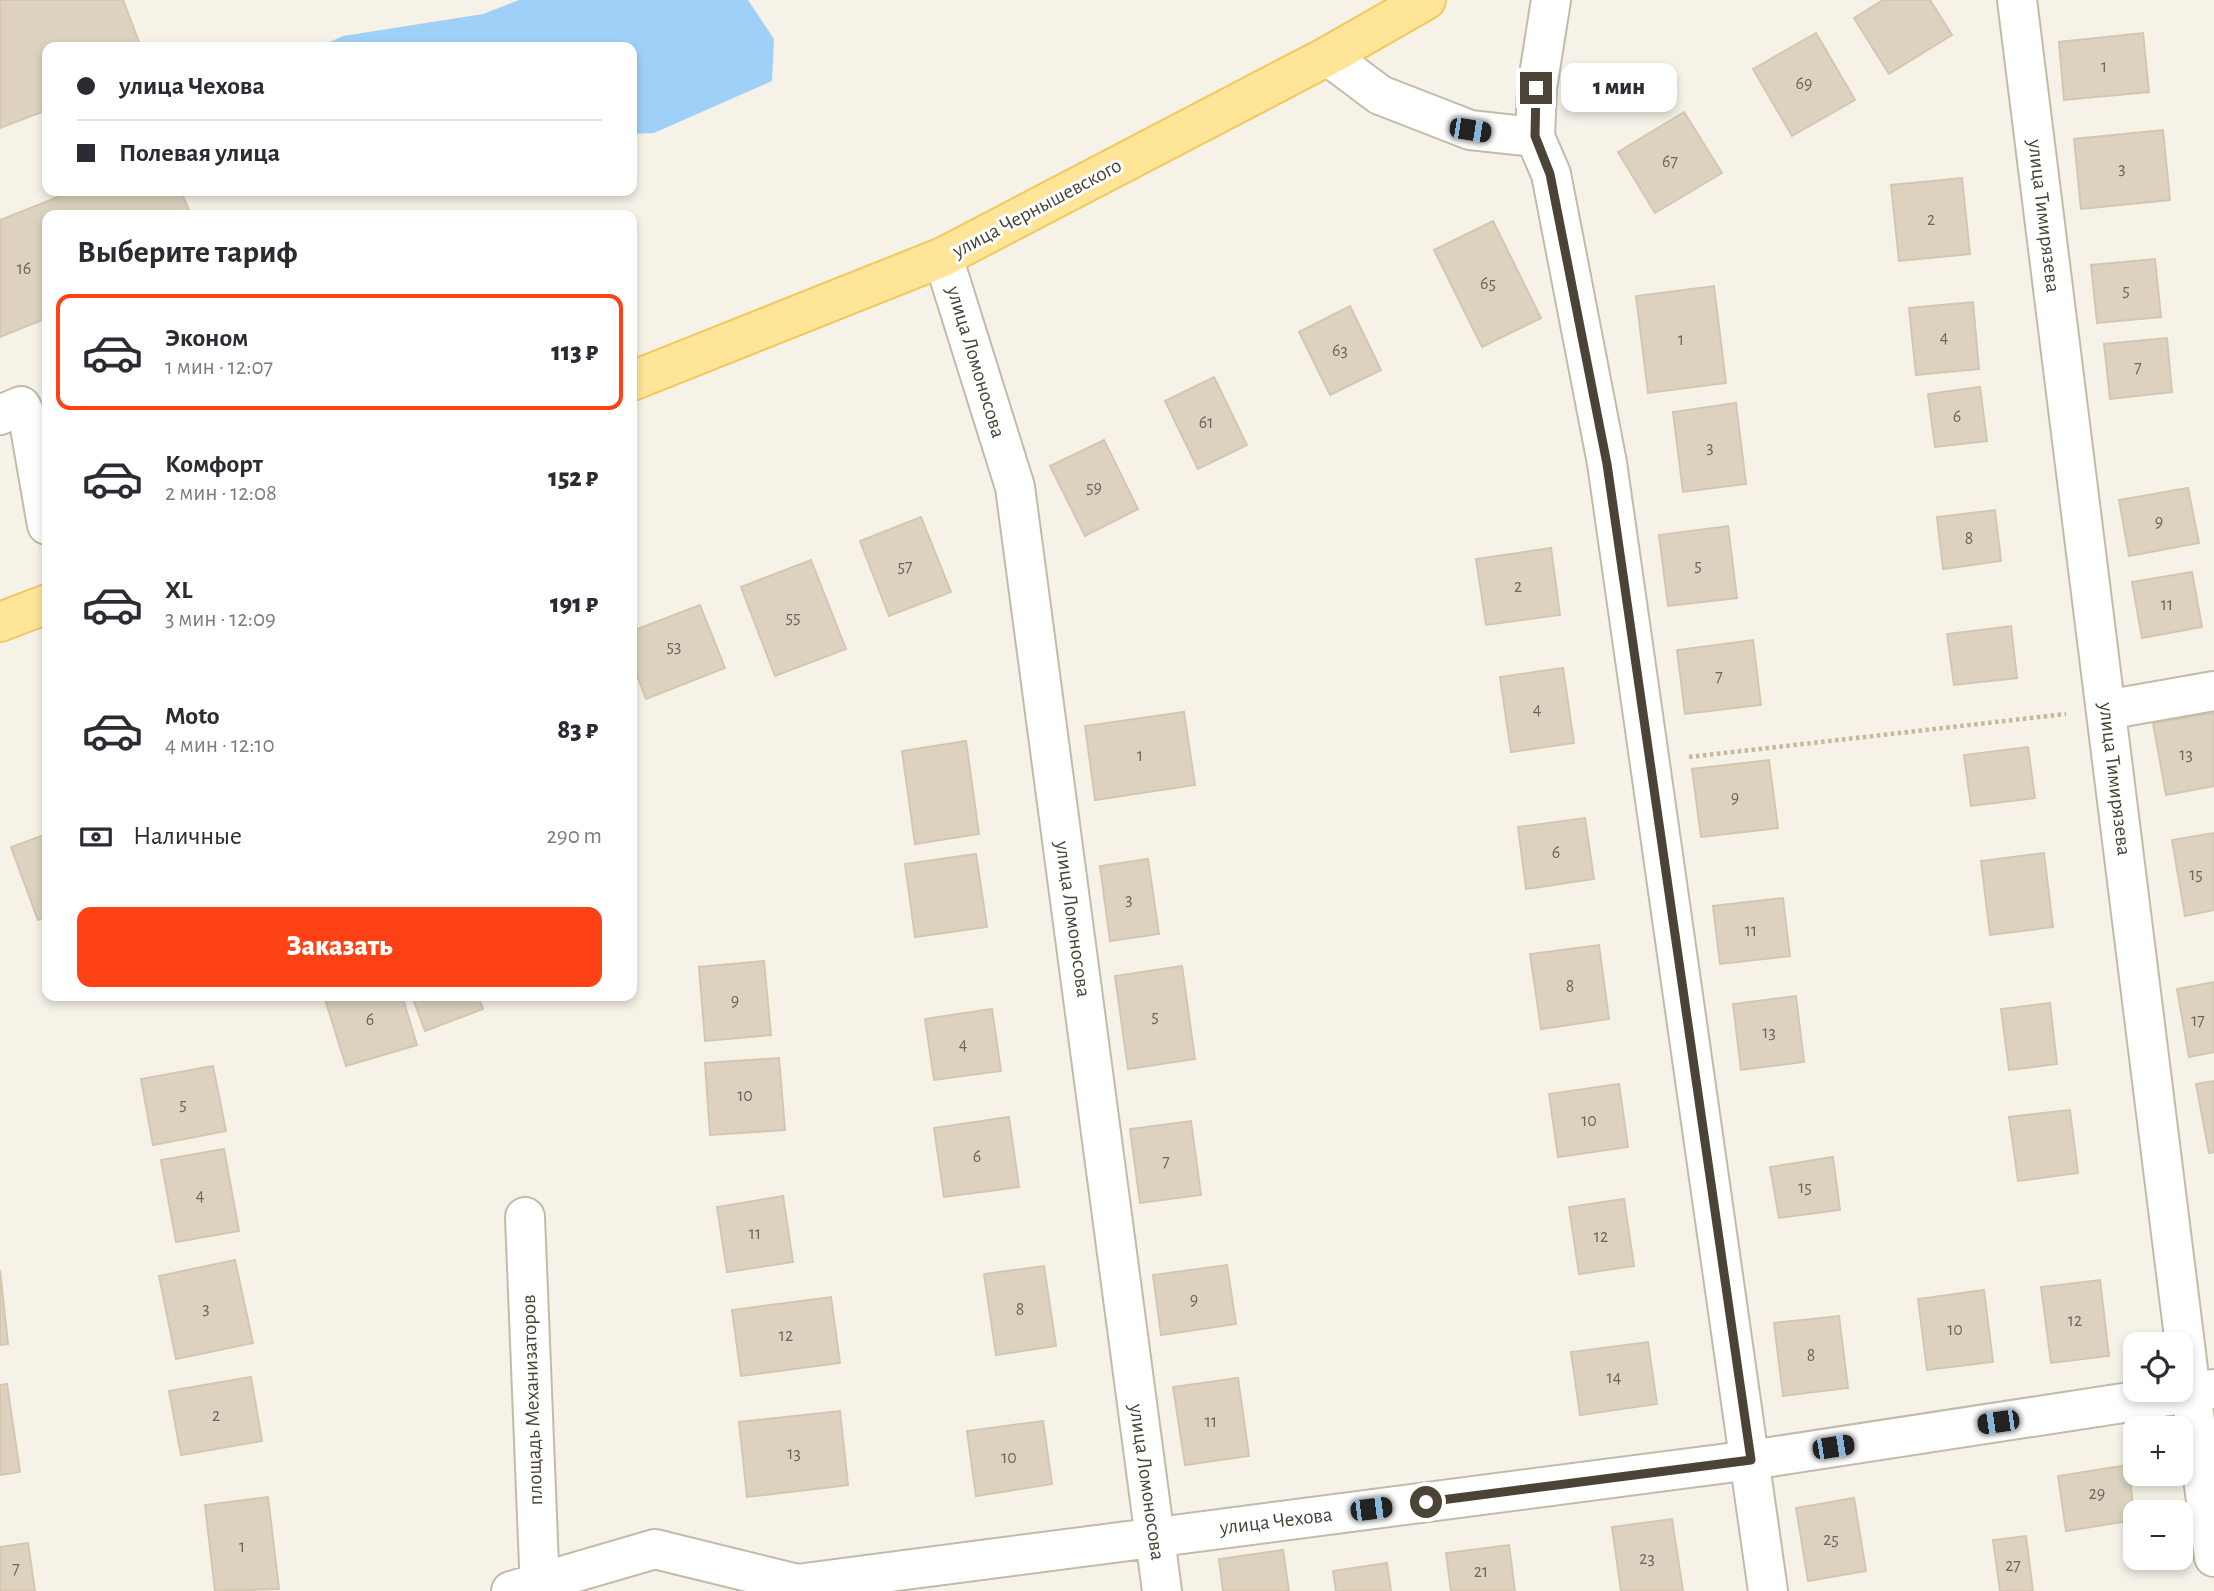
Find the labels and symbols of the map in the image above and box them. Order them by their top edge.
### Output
house number: 1 [2101,58,2107,76]
callout: 1 мин [1560,64,1676,112]
route end [1520,72,1552,104]
house number: 69 [1796,75,1812,93]
car [1448,116,1493,144]
street label: улица Тимирязева [2024,137,2064,294]
house number: 67 [1662,153,1678,171]
street label: улица Чернышевского [948,155,1125,262]
house number: 3 [2118,160,2126,178]
house number: 2 [1927,211,1935,229]
house number: 16 [17,260,31,278]
house number: 65 [1480,275,1496,293]
house number: 5 [2122,282,2130,300]
street label: улица Ломоносова [943,283,1009,441]
house number: 4 [1940,329,1949,347]
house number: 1 [1678,331,1684,349]
house number: 63 [1332,342,1348,360]
house number: 7 [2134,359,2142,377]
house number: 6 [1953,408,1961,426]
house number: 61 [1199,414,1213,432]
house number: 3 [1706,439,1714,457]
house number: 59 [1086,479,1102,497]
house number: 9 [2155,513,2163,531]
house number: 8 [1965,530,1973,548]
house number: 5 [1694,557,1702,575]
house number: 57 [897,558,913,576]
house number: 2 [1514,578,1522,596]
house number: 11 [2161,596,2173,614]
house number: 55 [785,609,801,627]
house number: 53 [667,638,681,656]
house number: 7 [1715,668,1723,686]
street label: улица Тимирязева [2095,700,2135,857]
house number: 4 [1533,701,1542,719]
house number: 13 [2179,746,2193,764]
house number: 1 [1137,747,1143,765]
house number: 9 [1731,789,1739,807]
street label: улица Ломоносова [1052,839,1094,999]
house number: 6 [1552,844,1560,862]
house number: 15 [2189,866,2203,884]
house number: 3 [1125,891,1133,909]
house number: 11 [1745,922,1757,940]
house number: 8 [1566,978,1574,996]
house number: 9 [731,992,739,1010]
house number: 5 [1151,1008,1159,1026]
house number: 6 [366,1011,374,1029]
house number: 17 [2191,1012,2205,1030]
house number: 13 [1762,1024,1776,1042]
house number: 4 [959,1036,968,1054]
house number: 10 [737,1087,753,1105]
house number: 5 [179,1096,187,1114]
house number: 10 [1581,1112,1597,1130]
house number: 6 [973,1148,981,1166]
house number: 7 [1162,1153,1170,1171]
house number: 15 [1798,1179,1812,1197]
house number: 4 [196,1187,205,1205]
house number: 11 [749,1225,761,1243]
house number: 12 [1594,1228,1608,1246]
house number: 9 [1190,1291,1198,1309]
street label: площадь Механизаторов [518,1294,546,1506]
house number: 3 [202,1300,210,1318]
house number: 8 [1016,1301,1024,1319]
house number: 12 [2068,1312,2082,1330]
house number: 10 [1947,1321,1963,1339]
house number: 12 [779,1327,793,1345]
house number: 8 [1807,1347,1815,1365]
house number: 14 [1607,1369,1622,1387]
street label: улица Ломоносова [1126,1402,1168,1562]
house number: 2 [212,1407,220,1425]
car [1976,1409,2021,1435]
house number: 11 [1205,1413,1217,1431]
car [1811,1433,1856,1461]
house number: 13 [787,1445,801,1463]
house number: 10 [1001,1449,1017,1467]
house number: 29 [2089,1485,2105,1503]
route start [1410,1486,1442,1518]
car [1349,1496,1394,1522]
street label: улица Чехова [1217,1504,1334,1538]
house number: 25 [1823,1531,1839,1549]
house number: 1 [239,1538,245,1556]
house number: 23 [1639,1550,1655,1568]
house number: 27 [2005,1557,2021,1575]
house number: 7 [12,1560,20,1578]
house number: 21 [1474,1563,1488,1581]

